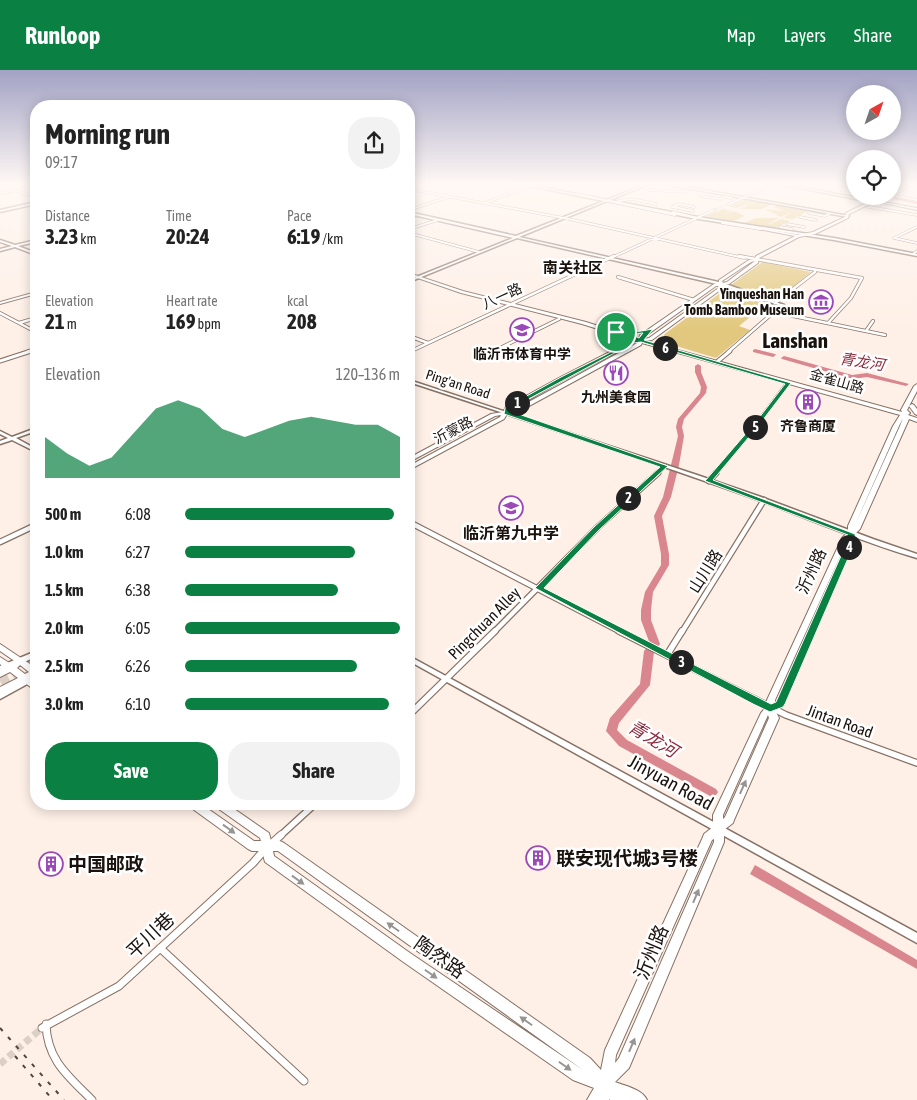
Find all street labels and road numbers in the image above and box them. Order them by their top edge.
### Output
street label: 八一路 [480,280,524,312]
street label: Ping'an Road [424,366,492,402]
street label: 金雀山路 [808,366,866,396]
street label: 沂蒙路 [431,413,475,447]
street label: 沂州路 [793,545,829,597]
street label: 山川路 [685,546,725,596]
street label: Pingchuan Alley [444,583,525,663]
street label: Jintan Road [804,701,876,741]
street label: Jinyuan Road [625,750,717,814]
street label: 平川巷 [122,908,178,962]
street label: 沂州路 [630,921,672,983]
street label: 陶然路 [410,932,470,982]

